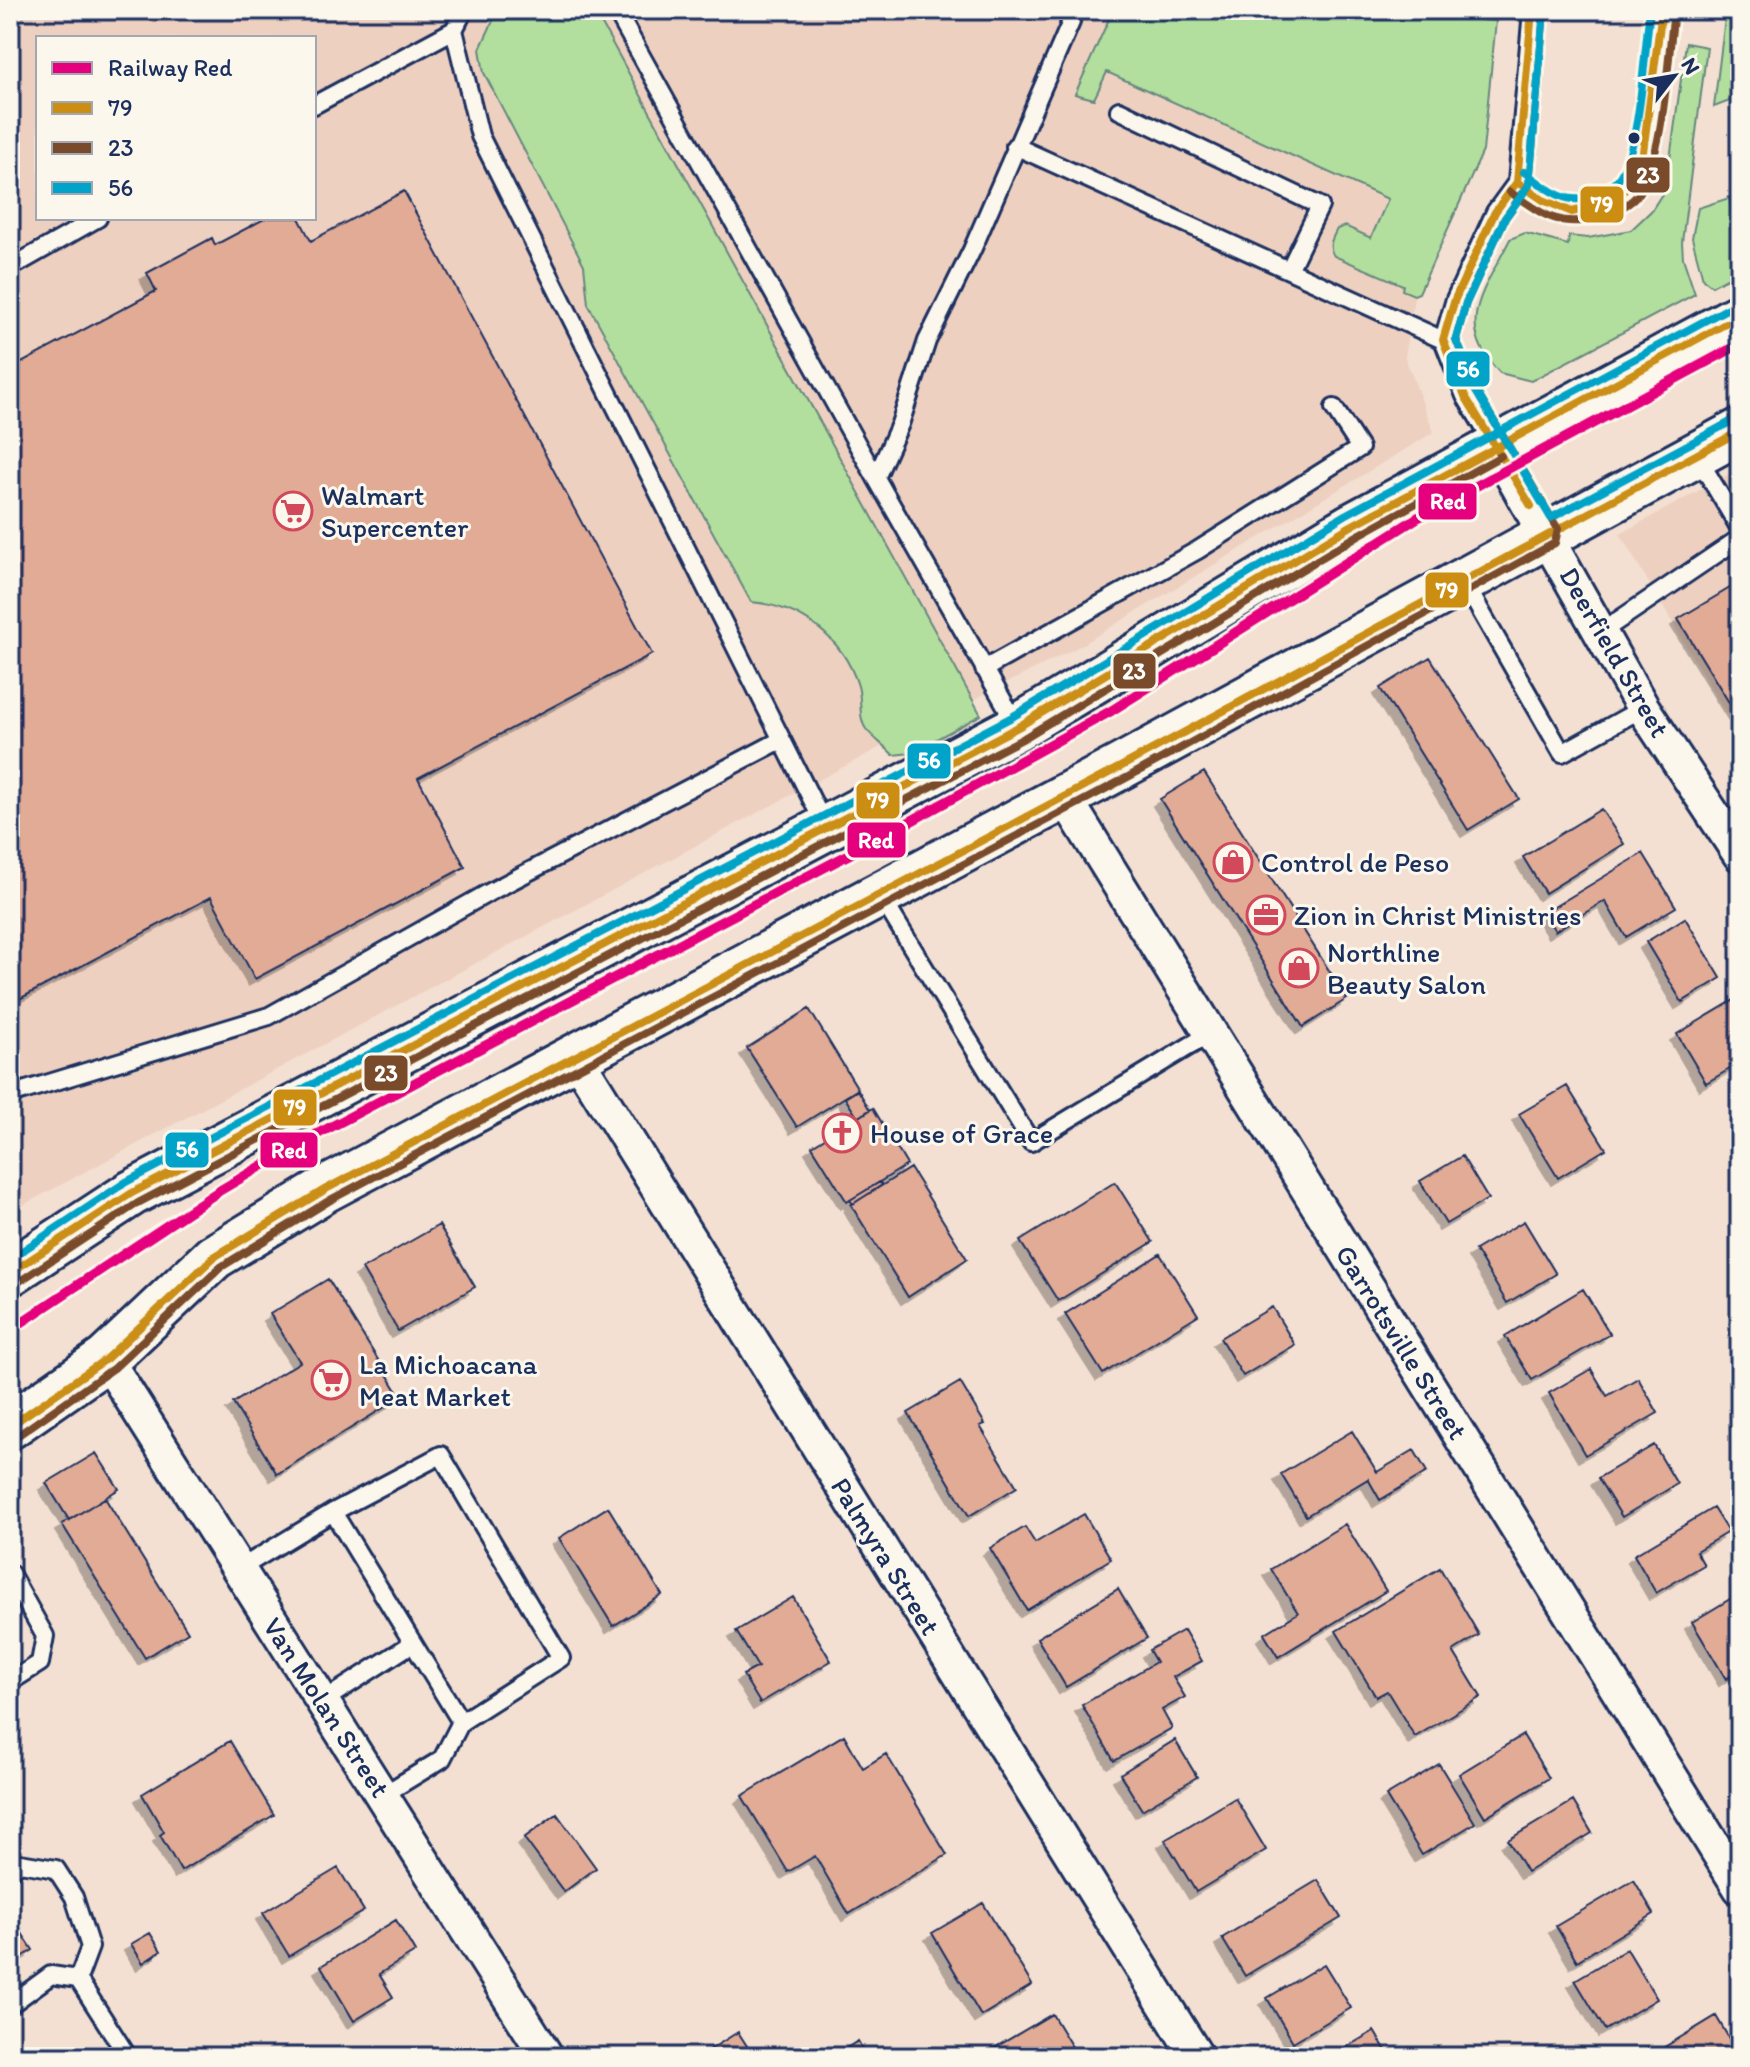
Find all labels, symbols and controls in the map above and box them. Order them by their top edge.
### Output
legend [36,36,316,220]
north arrow [1634,36,1714,116]
text: Railway Red [108,53,233,82]
text: N [1675,53,1706,79]
text: 79 [108,93,132,122]
unlabelled marker [1626,130,1642,146]
text: 23 [108,133,134,162]
line badge: 23 [1625,156,1671,194]
text: 23 [1636,162,1660,189]
text: 56 [108,173,133,202]
line badge: 79 [1579,185,1625,224]
text: 79 [1590,191,1613,218]
line badge: 56 [1445,350,1491,388]
text: 56 [1456,356,1480,383]
place label: Walmart Supercenter [321,478,468,544]
line badge: Red [1417,482,1478,521]
text: Red [1430,488,1467,515]
supermarket icon: Walmart Supercenter [272,490,314,532]
street label: Deerfield Street [1553,561,1677,743]
line badge: 79 [1424,571,1470,609]
text: 79 [1435,577,1458,604]
line badge: 23 [1112,652,1157,690]
text: 23 [1122,658,1146,685]
line badge: 56 [906,742,952,780]
text: 56 [917,747,941,774]
line badge: 79 [855,781,901,820]
text: 79 [866,787,889,814]
line badge: Red [846,821,907,859]
text: Red [858,827,895,854]
shop icon: Control de Peso [1212,841,1254,883]
place label: Control de Peso [1261,845,1449,879]
office icon: Zion in Christ Ministries [1245,894,1287,936]
place label: Zion in Christ Ministries [1294,898,1581,932]
place label: Northline Beauty Salon [1327,935,1486,1001]
shop icon: Northline Beauty Salon [1278,947,1320,989]
line badge: 23 [363,1054,409,1092]
text: 23 [374,1060,398,1087]
line badge: 79 [272,1088,318,1127]
text: 79 [283,1094,306,1121]
church icon: House of Grace [821,1112,863,1154]
place label: House of Grace [870,1116,1053,1150]
line badge: 56 [164,1131,210,1169]
line badge: Red [259,1131,319,1169]
text: 56 [175,1136,199,1163]
text: Red [271,1137,308,1164]
street label: Garrotsville Street [1328,1238,1476,1446]
place label: La Michoacana Meat Market [359,1347,538,1413]
supermarket icon: La Michoacana Meat Market [310,1359,352,1401]
street label: Palmyra Street [824,1471,948,1641]
street label: Van Molan Street [256,1611,398,1803]

